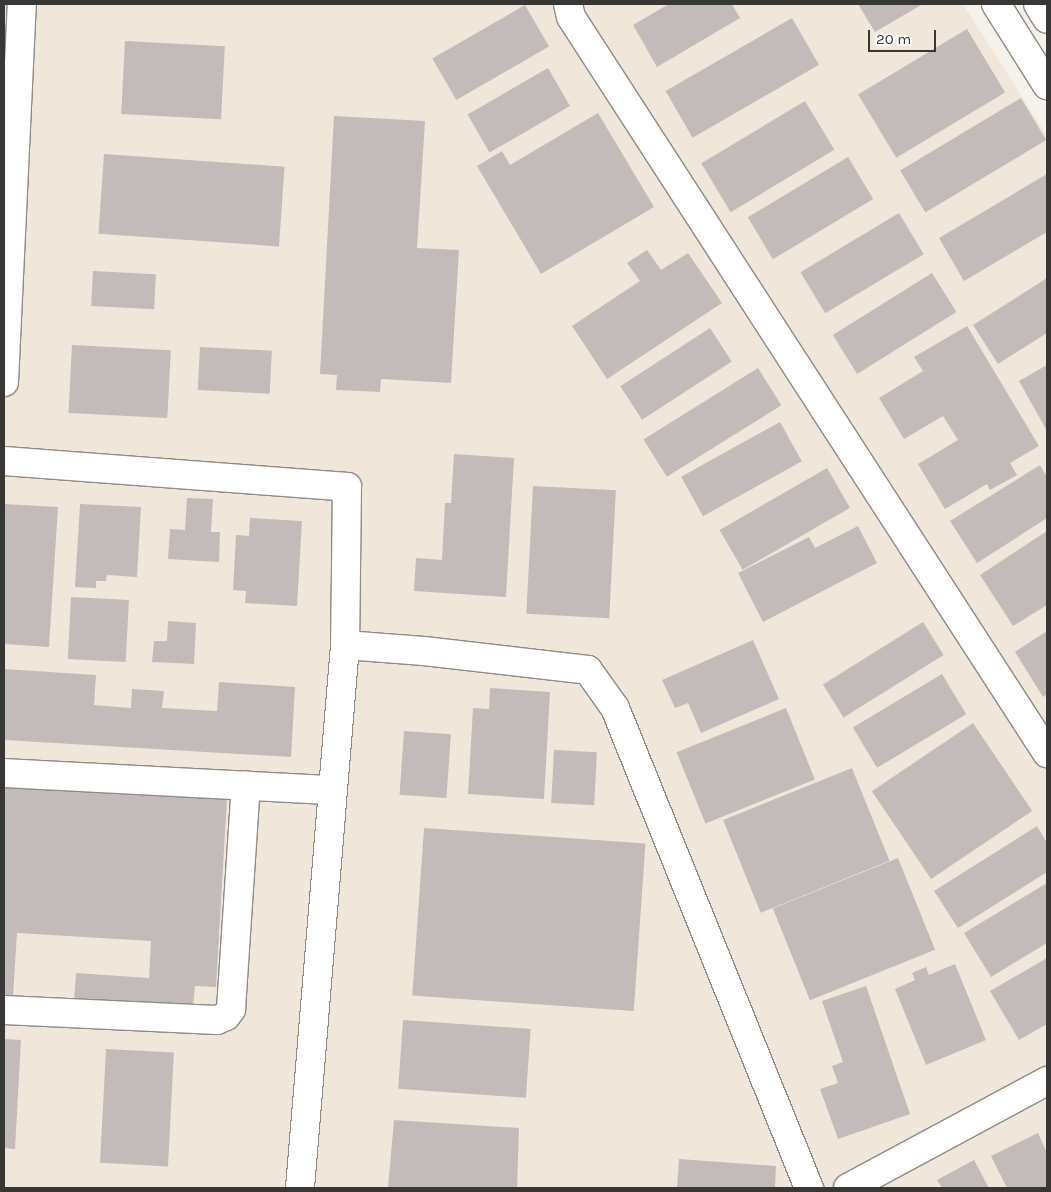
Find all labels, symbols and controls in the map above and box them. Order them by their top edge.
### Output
scale bar [871,20,938,52]
text: 20 m [876,30,911,48]

